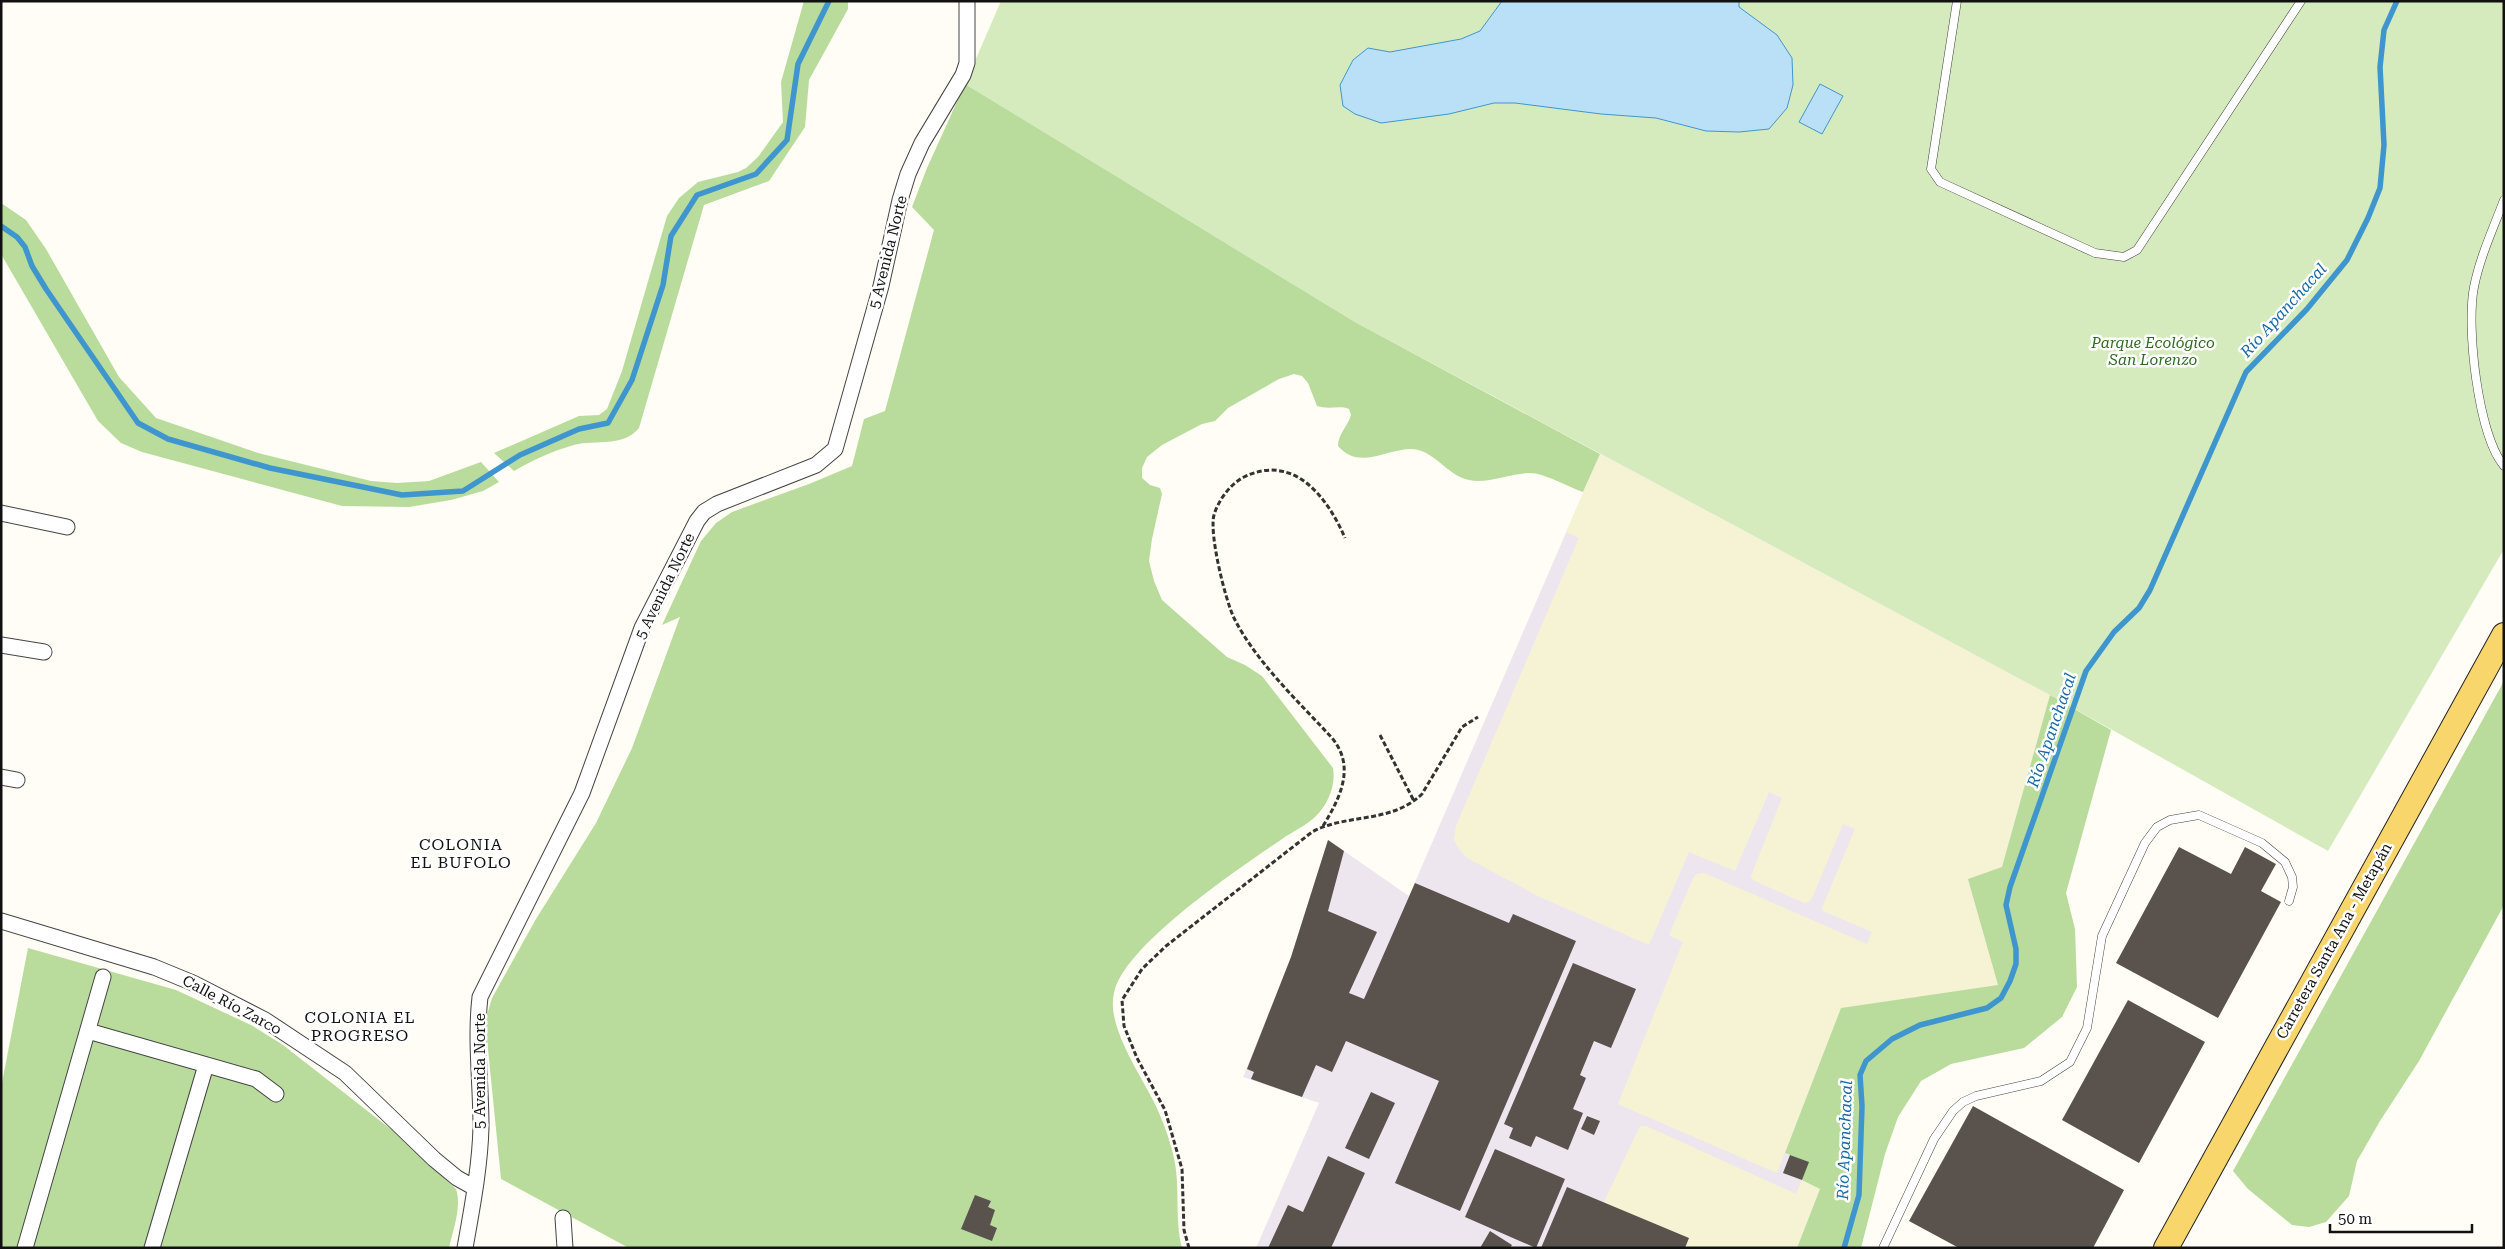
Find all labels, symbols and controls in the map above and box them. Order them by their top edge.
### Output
street label: 5 Avenida Norte [865,194,911,310]
water label: Río Apanchacal [2236,259,2331,362]
park label: Parque Ecológico San Lorenzo [2090,334,2215,369]
street label: 5 Avenida Norte [631,530,699,642]
water label: Río Apanchacal [2023,670,2080,791]
district label: COLONIA EL BUFOLO [410,835,512,872]
street label: Carretera Santa Ana - Metapán [2272,839,2396,1042]
street label: Calle Río Zarco [179,971,285,1039]
district label: COLONIA EL PROGRESO [305,1008,415,1045]
street label: 5 Avenida Norte [471,1013,489,1129]
water label: Río Apanchacal [1833,1080,1856,1201]
scale bar [2330,1202,2472,1234]
text: 50 m [2338,1210,2373,1228]

